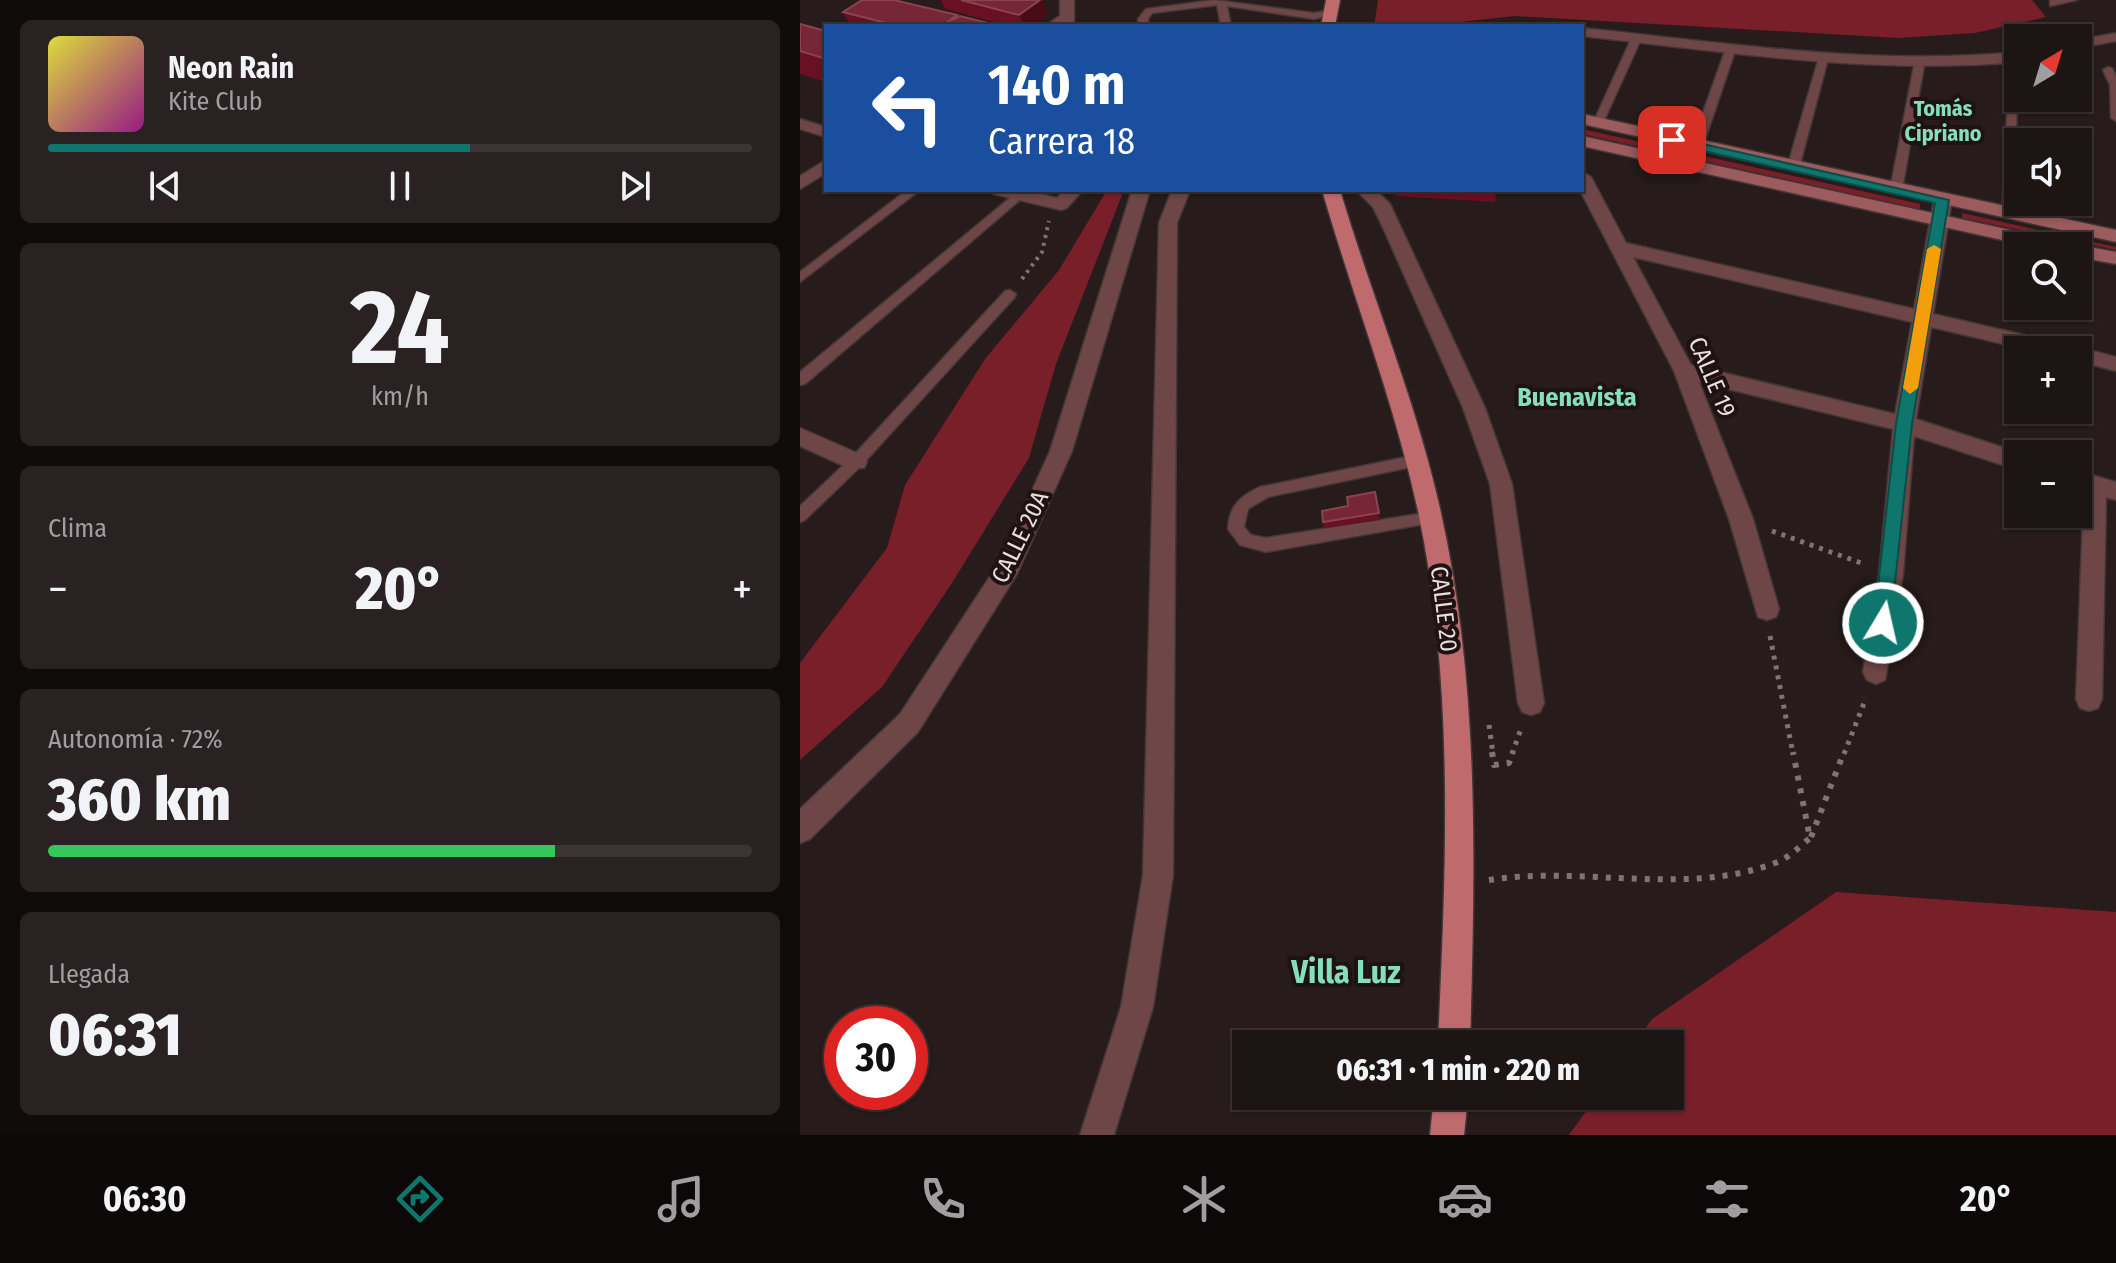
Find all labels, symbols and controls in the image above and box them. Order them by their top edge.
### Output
north arrow [2004,24,2092,112]
map controls [2004,24,2092,528]
text: Neon Rain [168,50,294,86]
text: 140 m [988,52,1125,119]
icon: left [856,56,960,160]
text: Kite Club [168,86,263,117]
district label: Tomás Cipriano [1904,95,1982,147]
pin [1638,106,1706,174]
icon: arrive [1650,118,1694,162]
text: Carrera 18 [988,120,1135,164]
button: sound [2004,128,2092,216]
icon: previous [143,164,187,208]
icon: pause [378,164,422,208]
icon: next [613,164,657,208]
button: search [2004,232,2092,320]
text: 24 [350,266,450,391]
street label: CALLE 19 [1683,333,1741,421]
button: + [2004,336,2092,424]
text: km/h [371,381,429,412]
district label: Buenavista [1517,382,1637,413]
button: − [2004,440,2092,528]
street label: CALLE 20A [986,486,1054,587]
text: Clima [48,513,107,544]
text: 20° [355,553,445,625]
text: − [48,563,68,616]
text: + [732,563,752,616]
street label: CALLE 20 [1425,565,1463,653]
position arrow [1841,581,1925,665]
text: Autonomía · 72% [48,724,223,755]
text: 360 km [48,764,231,836]
district label: Villa Luz [1290,953,1401,991]
text: Llegada [48,959,130,990]
text: 06:31 [48,999,182,1071]
speed limit sign: 30 [824,1006,928,1110]
text: 06:31 · 1 min · 220 m [1336,1052,1580,1088]
icon: directions [392,1171,448,1227]
icon: music [653,1171,709,1227]
icon: phone [915,1171,971,1227]
icon: climate [1176,1171,1232,1227]
icon: car [1437,1171,1493,1227]
icon: filters [1699,1171,1755,1227]
text: 06:30 [103,1177,187,1221]
text: 20° [1960,1177,2013,1221]

